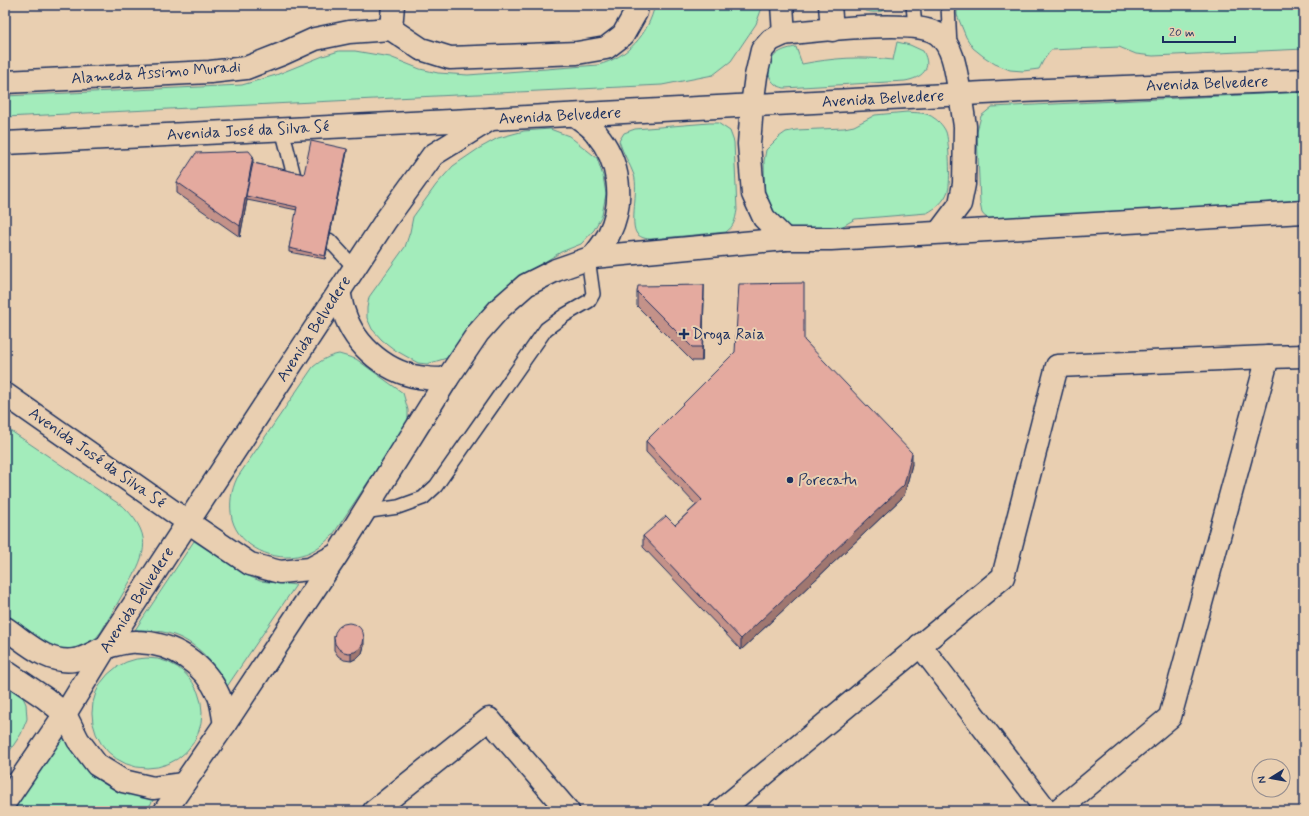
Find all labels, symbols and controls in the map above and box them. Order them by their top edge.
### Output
scale bar [1163,18,1235,44]
text: 20 m [1169,25,1195,41]
street label: Alameda Assimo Muradi [70,57,242,89]
street label: Avenida Belvedere [1145,71,1269,97]
street label: Avenida Belvedere [821,85,945,113]
street label: Avenida Belvedere [498,102,622,130]
street label: Avenida José da Silva Sé [166,116,330,146]
street label: Avenida Belvedere [272,272,356,386]
place label: Droga Raia [692,324,765,345]
marker: Droga Raia [679,329,689,339]
street label: Avenida José da Silva Sé [24,403,170,513]
place label: Porecatu [798,470,858,491]
marker: Porecatu [785,475,795,485]
street label: Avenida Belvedere [95,543,179,657]
north arrow [1251,758,1291,798]
text: N [1255,775,1270,785]

